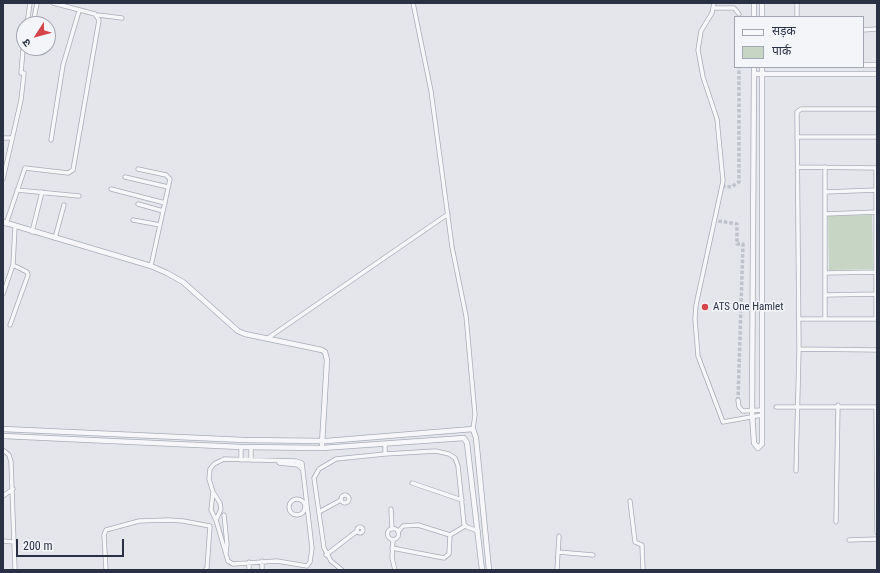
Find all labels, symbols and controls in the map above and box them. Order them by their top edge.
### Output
north arrow [16,16,56,56]
legend [734,16,864,68]
text: सड़क [772,24,796,38]
text: उ [20,36,34,49]
text: पार्क [772,44,791,58]
place label: ATS One Hamlet [713,300,783,314]
marker: ATS One Hamlet [700,302,710,312]
scale bar [18,531,126,557]
text: 200 m [23,539,53,553]

